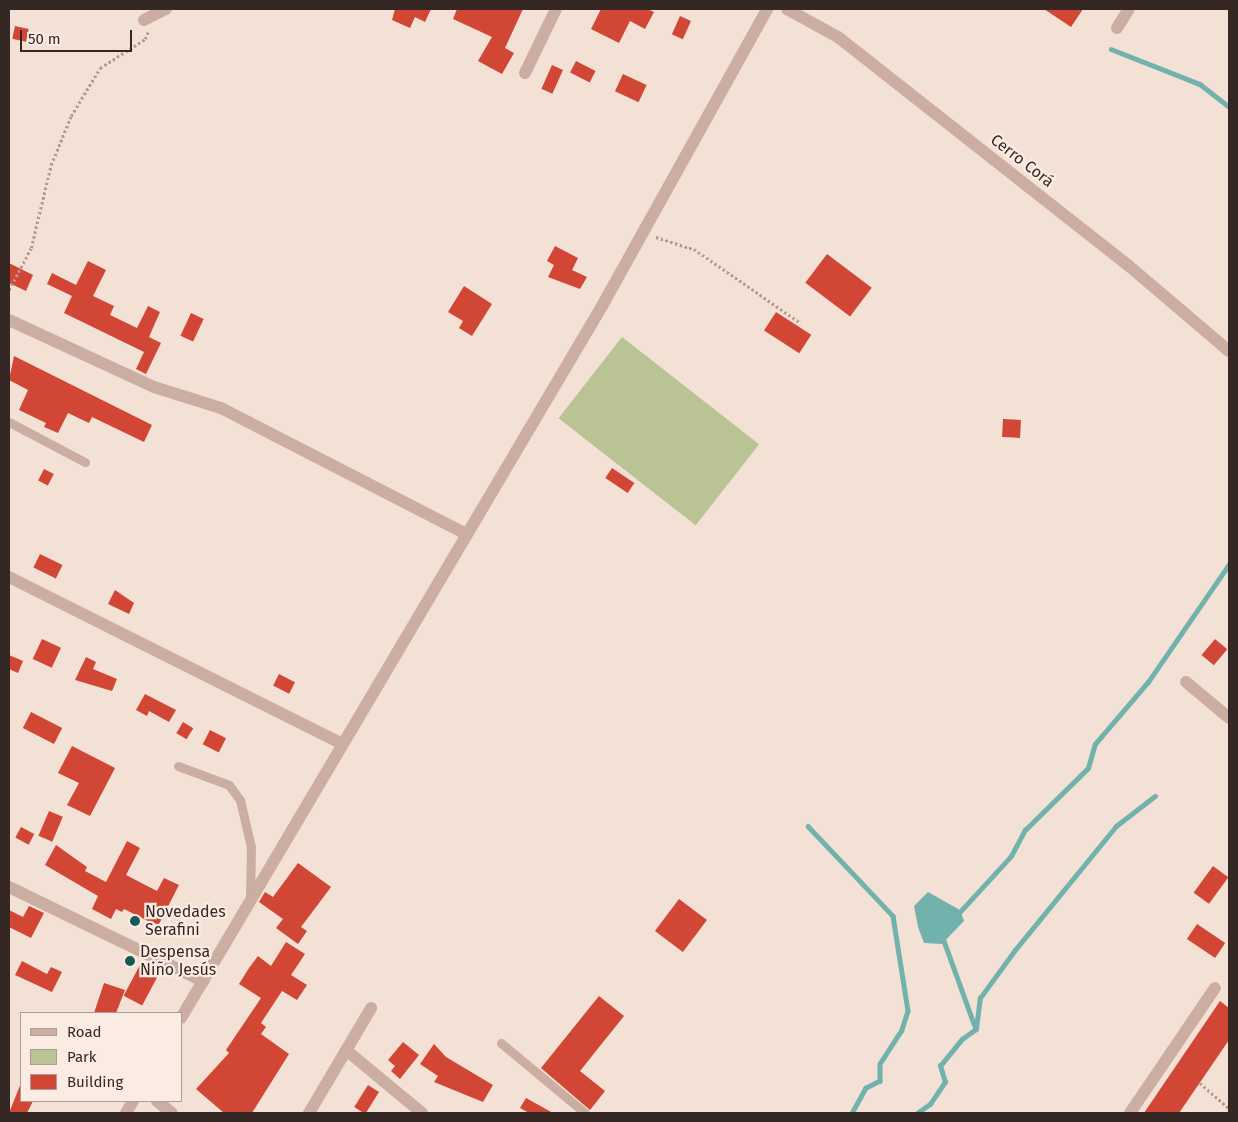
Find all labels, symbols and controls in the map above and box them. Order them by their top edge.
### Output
scale bar [22,20,135,52]
text: 50 m [28,30,61,48]
street label: Cerro Corá [986,130,1058,192]
place label: Novedades Serafini [145,902,226,940]
marker: Novedades Serafini [129,915,141,927]
place label: Despensa Niño Jesús [140,942,216,980]
marker: Despensa Niño Jesús [124,955,136,967]
legend [20,1012,182,1102]
text: Road [67,1023,102,1041]
text: Park [67,1048,97,1066]
text: Building [67,1073,123,1091]

